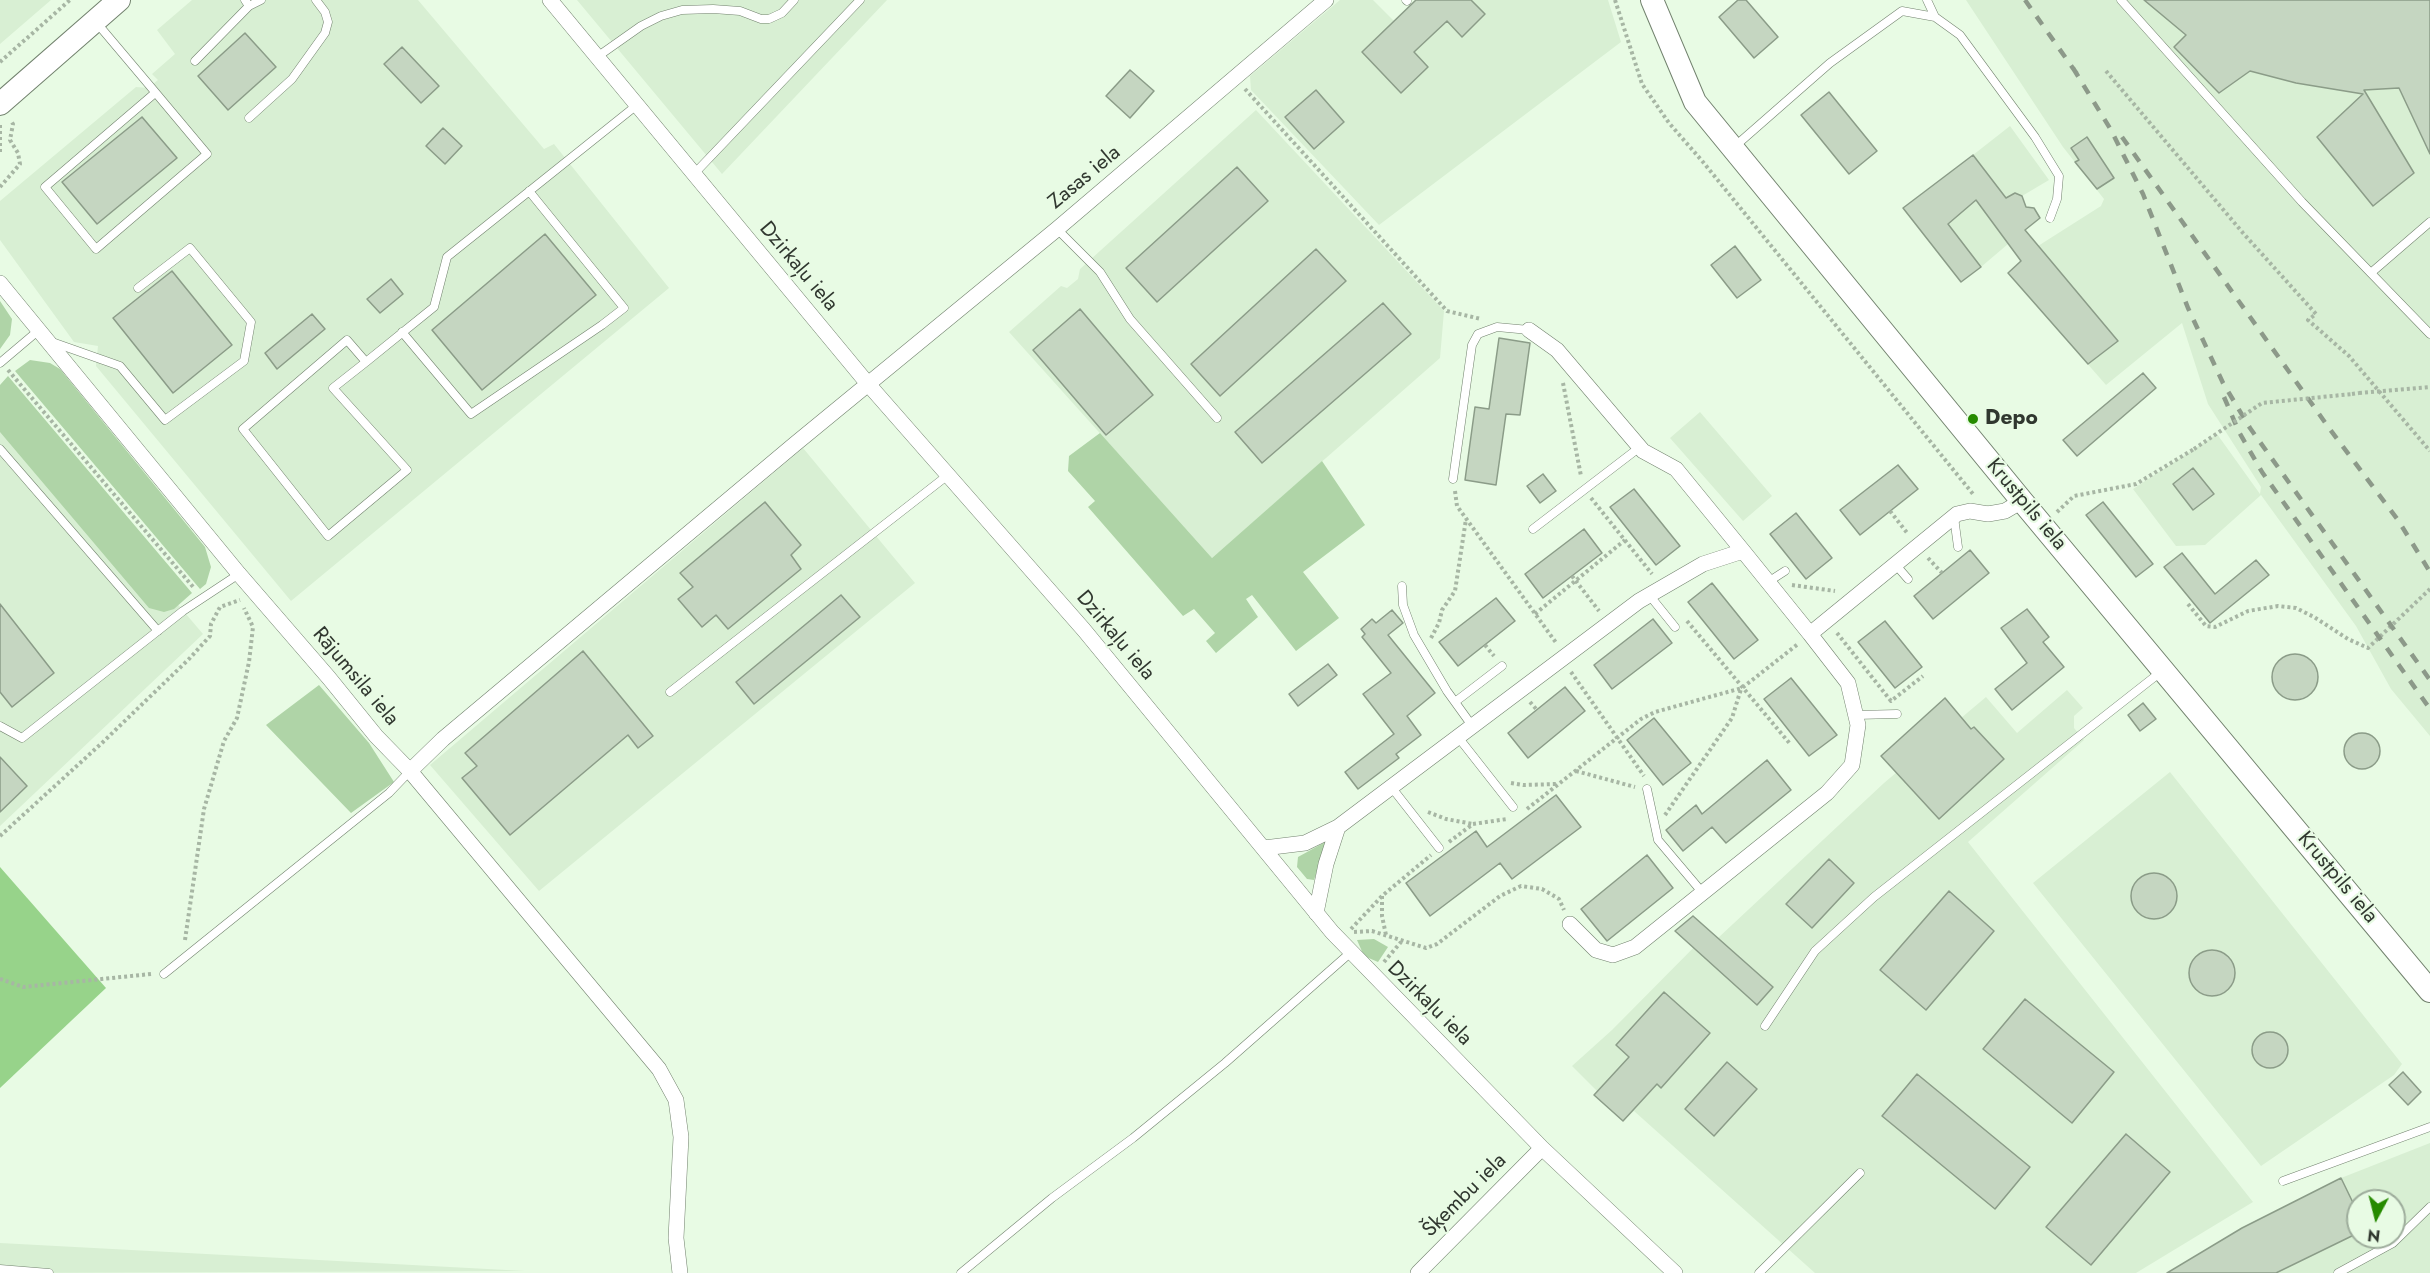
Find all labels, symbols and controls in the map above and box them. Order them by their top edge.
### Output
street label: Zasas iela [1044,141,1126,215]
street label: Dzirkaļu iela [753,217,843,317]
place label: Depo [1985,406,2038,432]
marker: Depo [1966,412,1980,426]
street label: Krustpils iela [1980,454,2072,556]
street label: Dzirkaļu iela [1070,586,1160,686]
street label: Rājumsila iela [306,623,404,731]
street label: Krustpils iela [2291,827,2383,929]
street label: Dzirkaļu iela [1381,956,1477,1052]
street label: Šķembu iela [1418,1149,1512,1243]
north arrow [2346,1189,2406,1249]
text: N [2366,1223,2382,1248]

